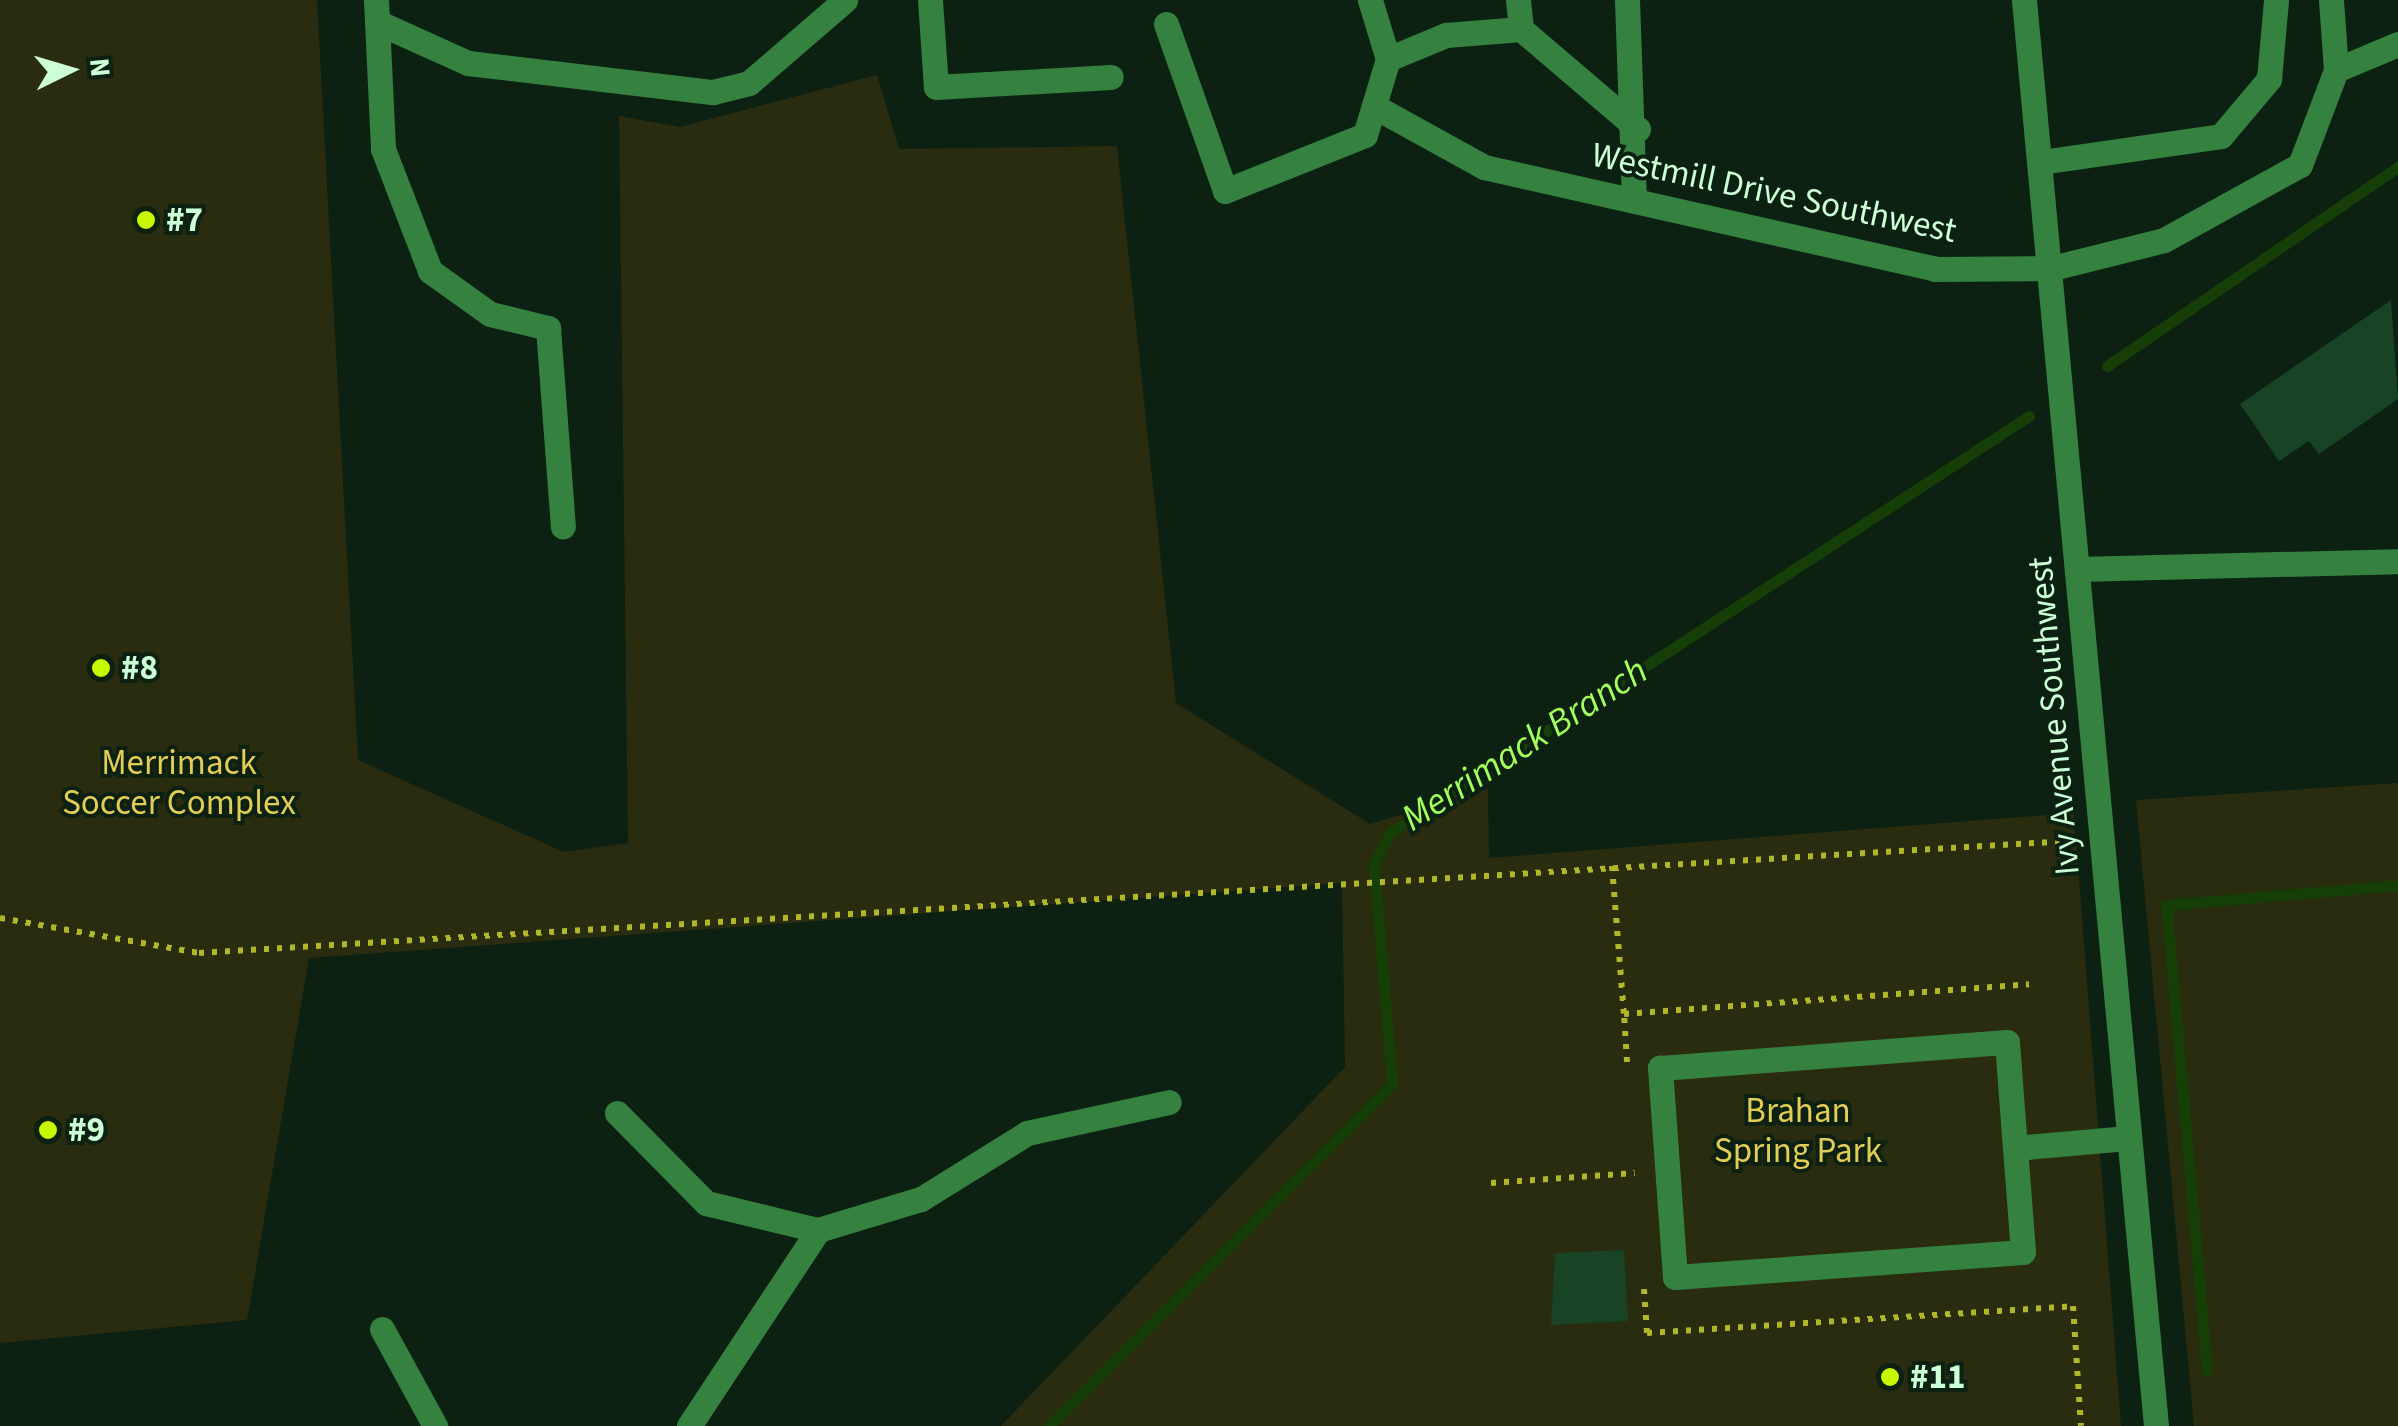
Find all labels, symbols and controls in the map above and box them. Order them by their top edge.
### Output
north arrow [20,20,120,120]
text: N [79,56,121,78]
street label: Westmill Drive Southwest [1588,134,1960,252]
place label: #7 [166,199,203,241]
marker: #7 [135,209,157,231]
street label: Ivy Avenue Southwest [2019,555,2089,877]
place label: #8 [121,647,158,689]
water label: Merrimack Branch [1394,649,1656,841]
marker: #8 [90,657,112,679]
park label: Merrimack Soccer Complex [62,742,296,824]
park label: Brahan Spring Park [1714,1090,1882,1172]
place label: #9 [68,1109,105,1151]
marker: #9 [37,1119,59,1141]
place label: #11 [1910,1356,1965,1398]
marker: #11 [1879,1366,1901,1388]

